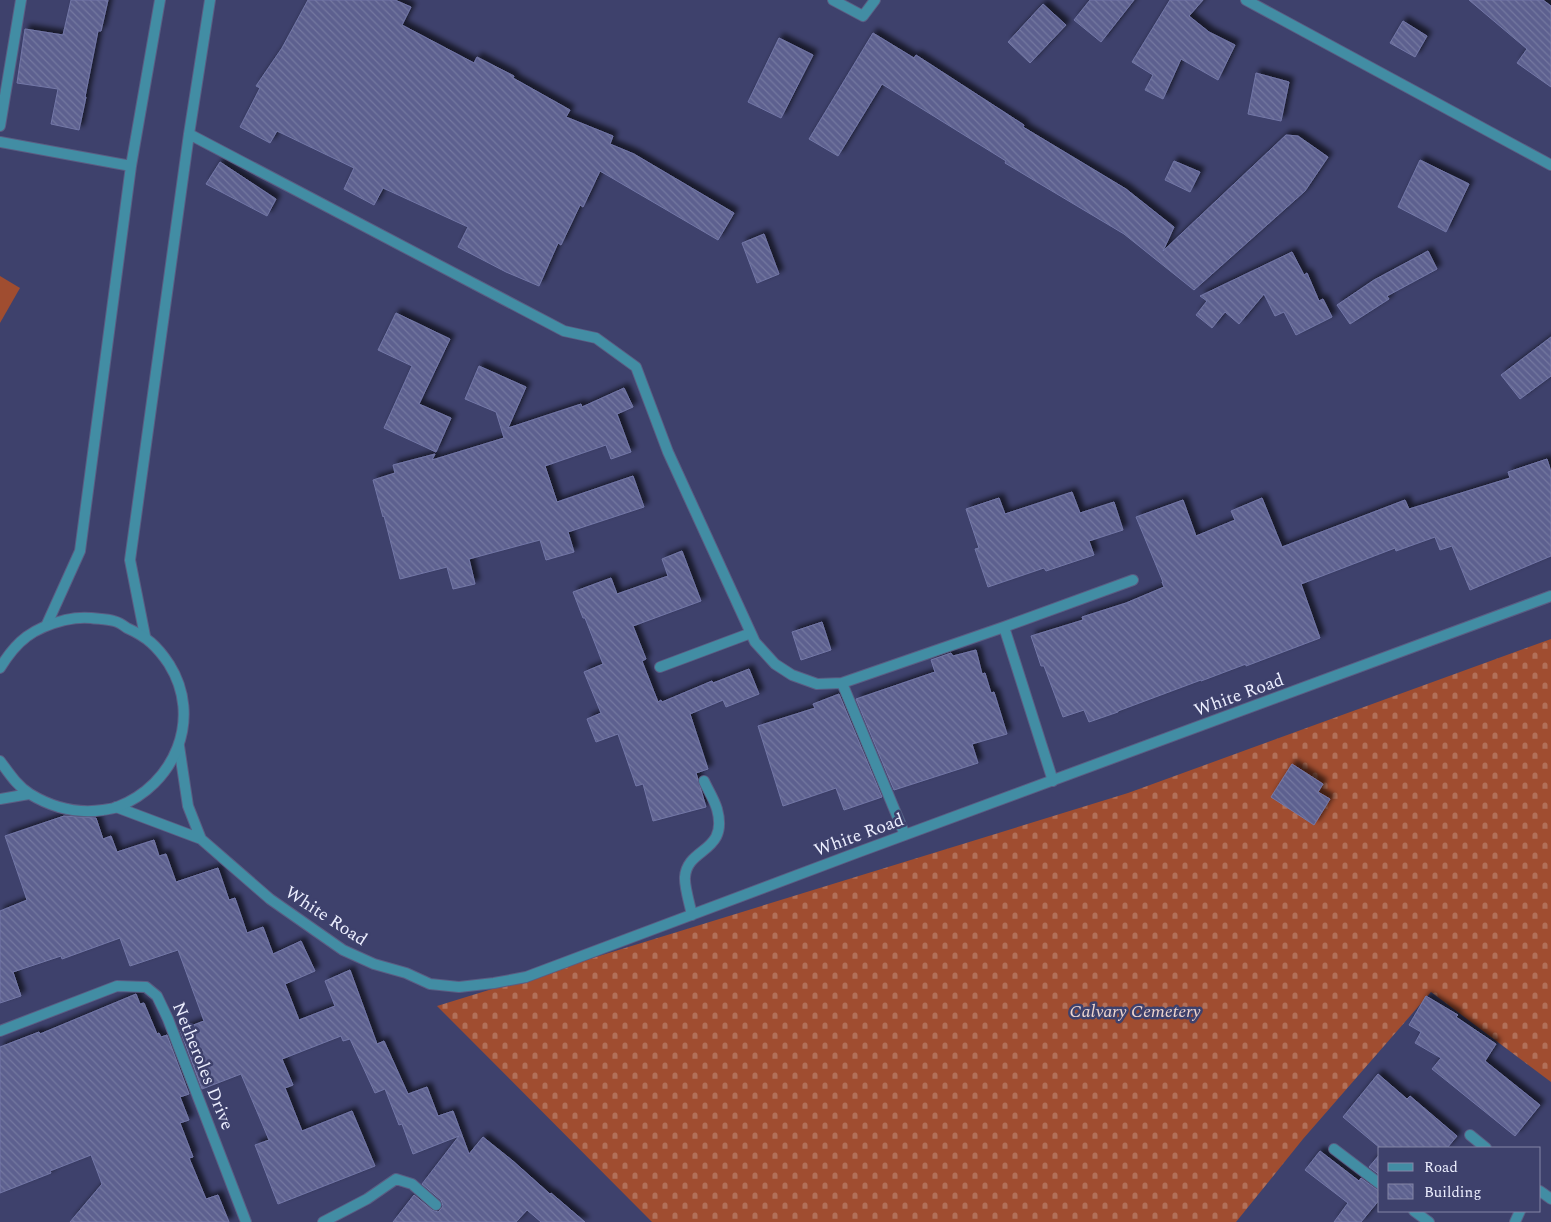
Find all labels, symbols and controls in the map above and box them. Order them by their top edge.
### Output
street label: White Road [1190,666,1288,724]
street label: White Road [810,806,908,864]
street label: White Road [279,879,373,953]
street label: Netheroles Drive [165,998,241,1134]
park label: Calvary Cemetery [1070,998,1200,1025]
legend [1378,1147,1541,1212]
text: Road [1424,1156,1458,1179]
text: Building [1424,1181,1481,1204]

